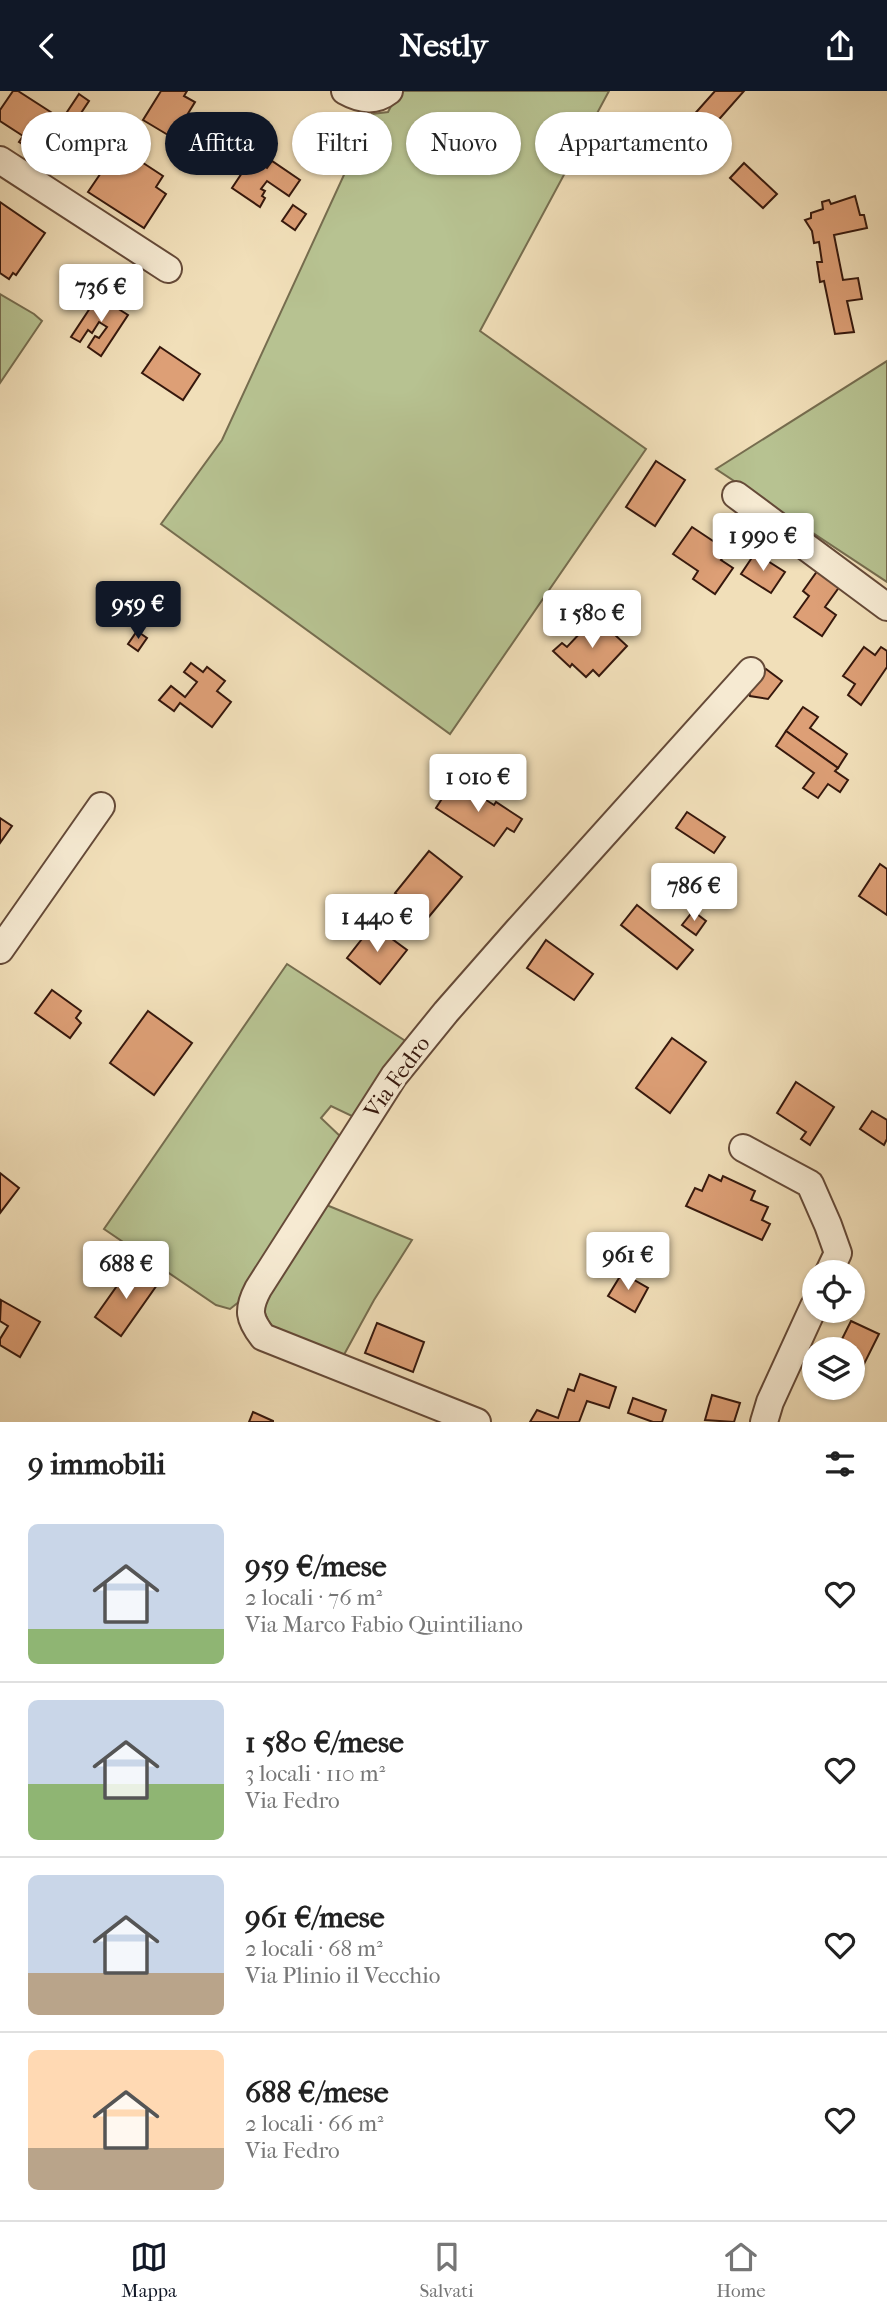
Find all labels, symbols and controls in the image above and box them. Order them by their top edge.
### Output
icon: back [28,27,66,65]
text: Nestly [400,27,488,64]
icon: share [821,27,859,65]
chip: Compra [21,112,151,175]
chip: Affitta [165,112,278,175]
chip: Filtri [292,112,392,175]
chip: Nuovo [406,112,521,175]
chip: Appartamento [535,112,732,175]
pin: 736 € [52,265,150,324]
text: 736 € [75,273,127,300]
pin: 1 990 € [698,513,828,573]
text: 1 990 € [729,522,797,549]
pin: 959 € [89,581,187,641]
text: 959 € [112,590,164,617]
pin: 1 580 € [527,591,657,650]
text: 1 580 € [559,599,625,626]
pin: 1 010 € [413,755,543,814]
text: 1 010 € [445,763,511,790]
pin: 786 € [645,863,743,923]
text: 786 € [667,872,721,899]
pin: 1 440 € [312,895,442,954]
text: 1 440 € [341,903,413,930]
street label: Via Fedro [358,1031,436,1124]
pin: 961 € [579,1233,677,1292]
pin: 688 € [77,1241,175,1301]
text: 961 € [602,1241,654,1268]
text: 688 € [99,1250,153,1277]
map controls [802,1260,865,1400]
button: locate [802,1260,865,1323]
button: layers [802,1337,865,1400]
icon: filters [821,1445,859,1483]
text: 9 immobili [28,1447,165,1482]
text: 959 €/mese [245,1549,387,1584]
icon: home [84,1552,168,1636]
icon: heart [821,1575,859,1613]
text: 2 locali · 76 m² [245,1584,382,1611]
text: Via Marco Fabio Quintiliano [245,1611,523,1638]
text: 1 580 €/mese [245,1725,404,1760]
icon: home [84,1728,168,1812]
icon: heart [821,1751,859,1789]
text: 3 locali · 110 m² [245,1760,385,1787]
text: Via Fedro [245,1787,340,1814]
text: 961 €/mese [245,1900,385,1935]
icon: home [84,1903,168,1987]
icon: heart [821,1926,859,1964]
text: 2 locali · 68 m² [245,1935,383,1962]
text: Via Plinio il Vecchio [245,1962,440,1989]
text: 688 €/mese [245,2075,389,2110]
icon: home [84,2078,168,2162]
icon: heart [821,2101,859,2139]
text: 2 locali · 66 m² [245,2110,384,2137]
text: Via Fedro [245,2137,340,2164]
tab: Mappa [121,2238,177,2302]
tab: Salvati [419,2238,474,2302]
tab: Home [716,2238,766,2302]

